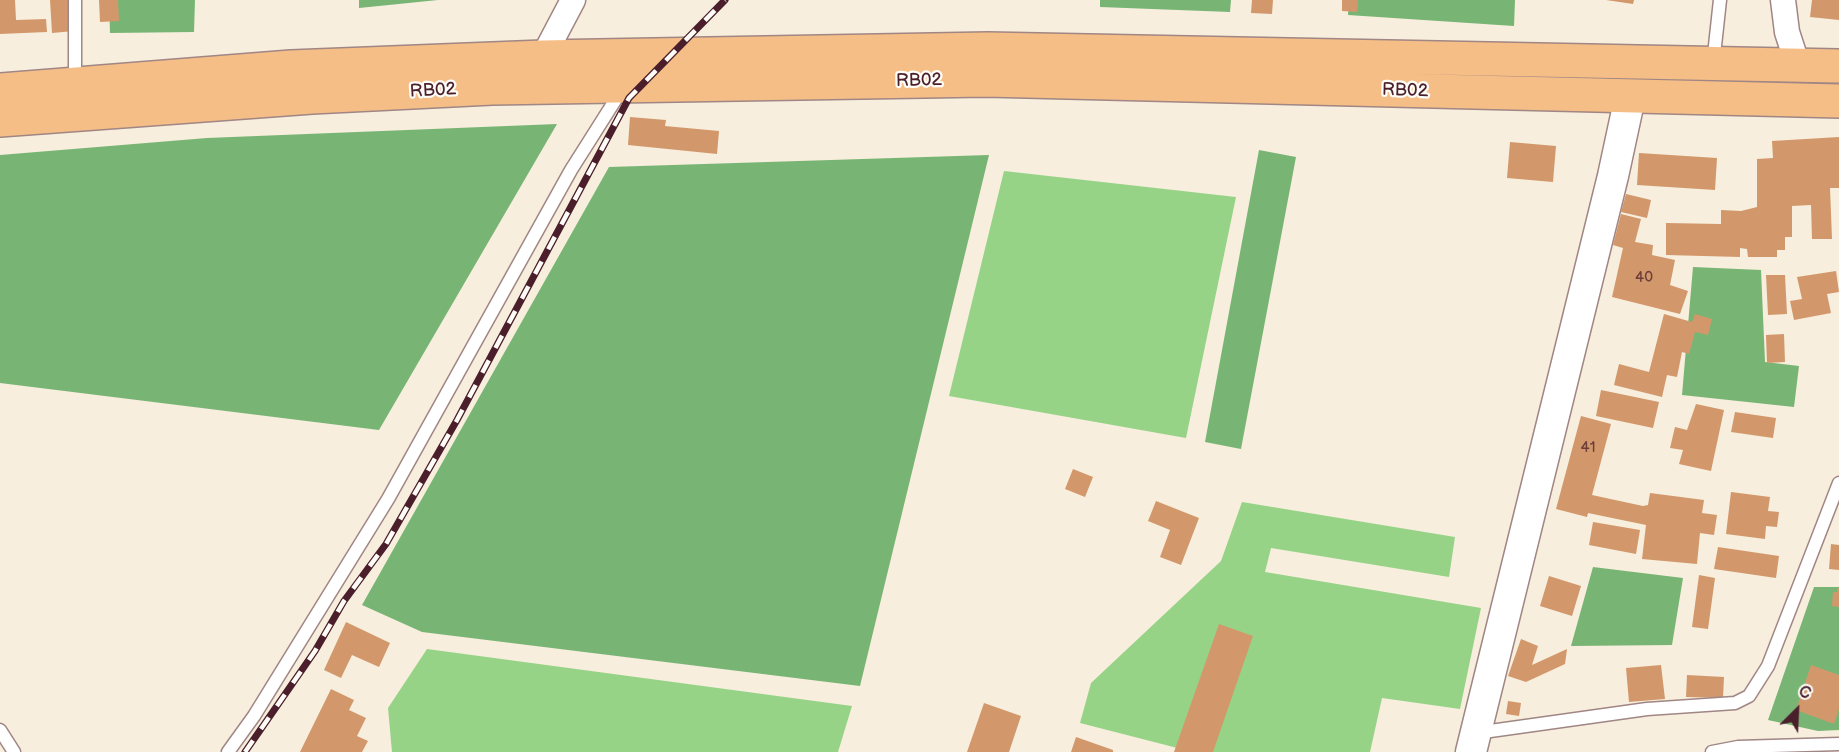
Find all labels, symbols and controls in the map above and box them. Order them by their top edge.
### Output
street label: RB02 [896,70,942,92]
street label: RB02 [409,79,457,103]
street label: RB02 [1381,79,1429,103]
house number: 40 [1635,269,1653,287]
house number: 41 [1581,439,1595,457]
north arrow [1767,680,1827,740]
text: С [1796,682,1813,704]

